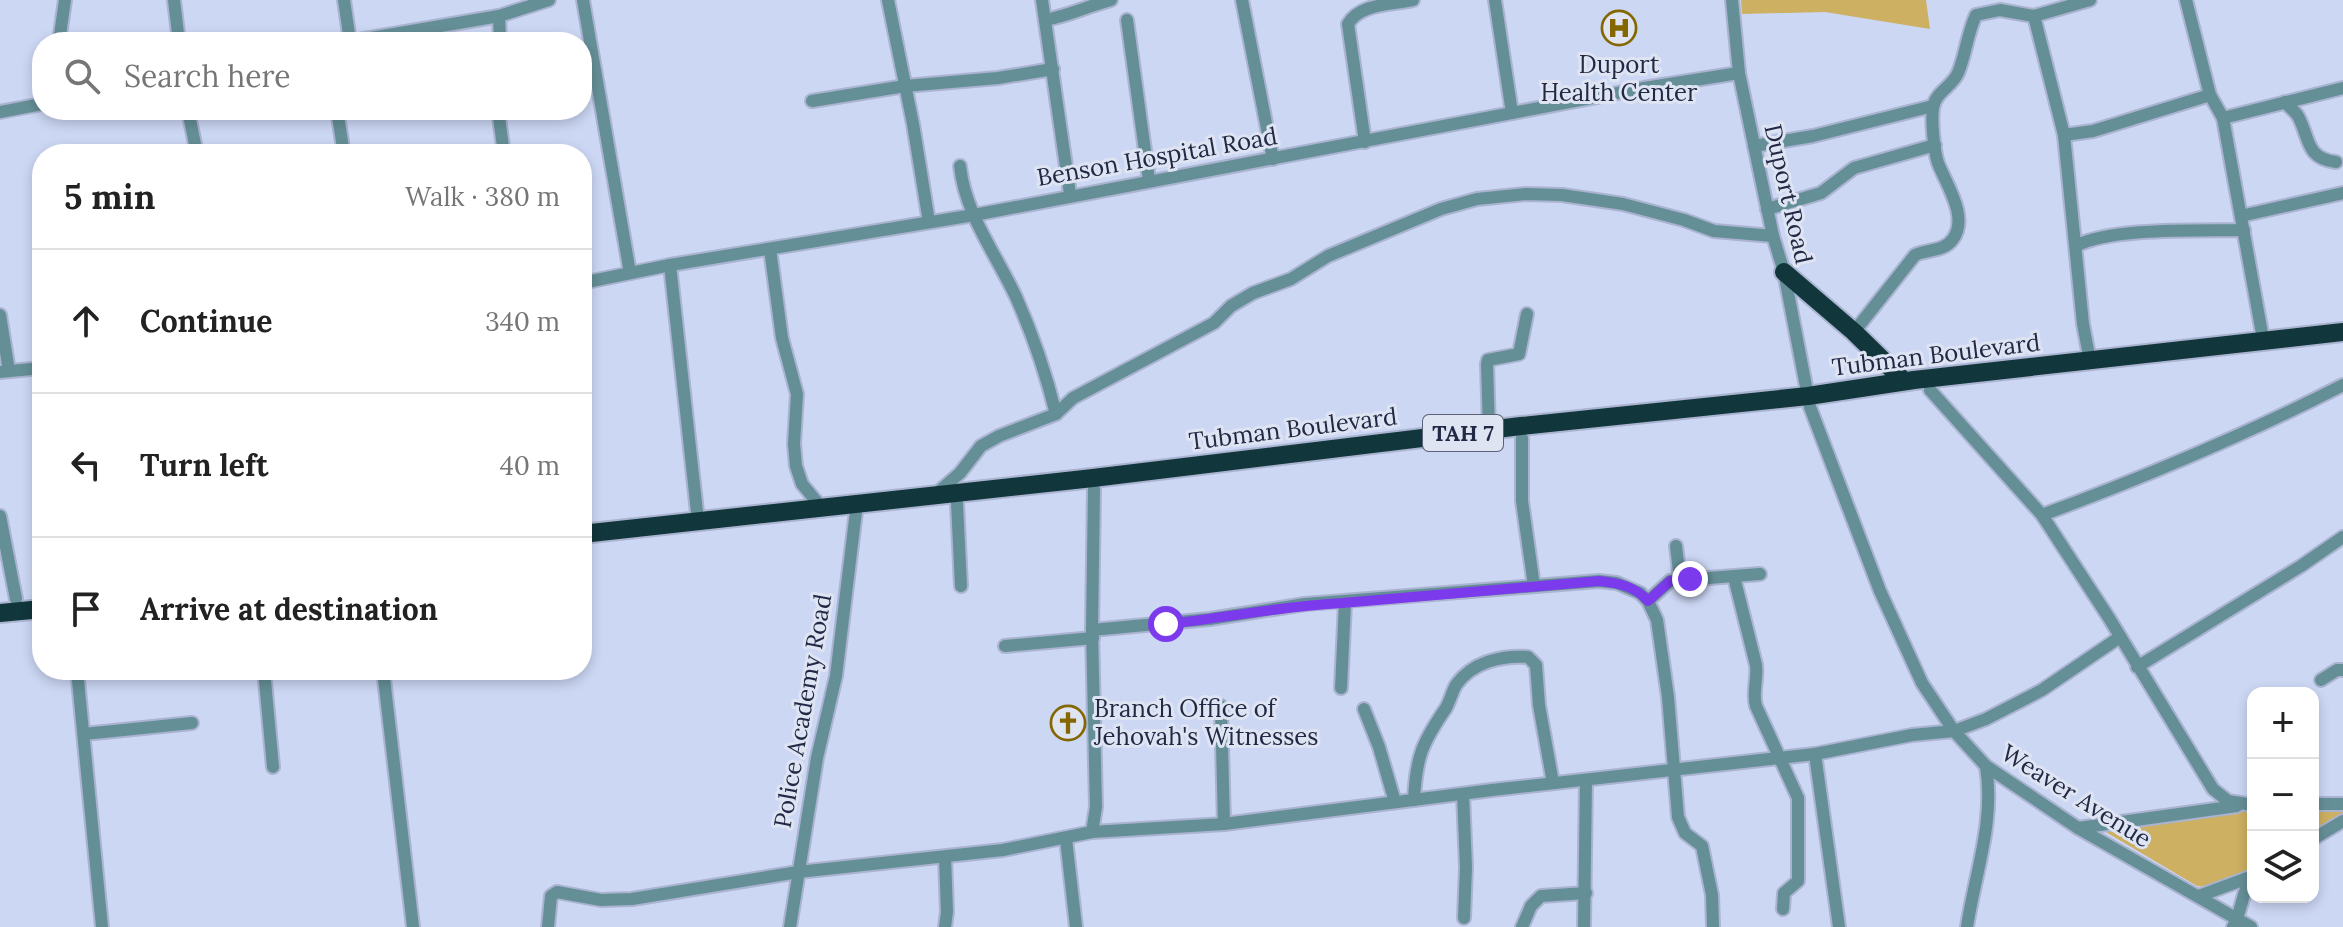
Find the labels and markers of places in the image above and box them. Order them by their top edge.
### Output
hospital icon: Duport Health Center [1600,9,1638,47]
place label: Duport Health Center [1541,49,1698,108]
place label: Branch Office of Jehovah's Witnesses [1093,693,1318,752]
church icon: Branch Office of Jehovah's Witnesses [1049,704,1087,742]

